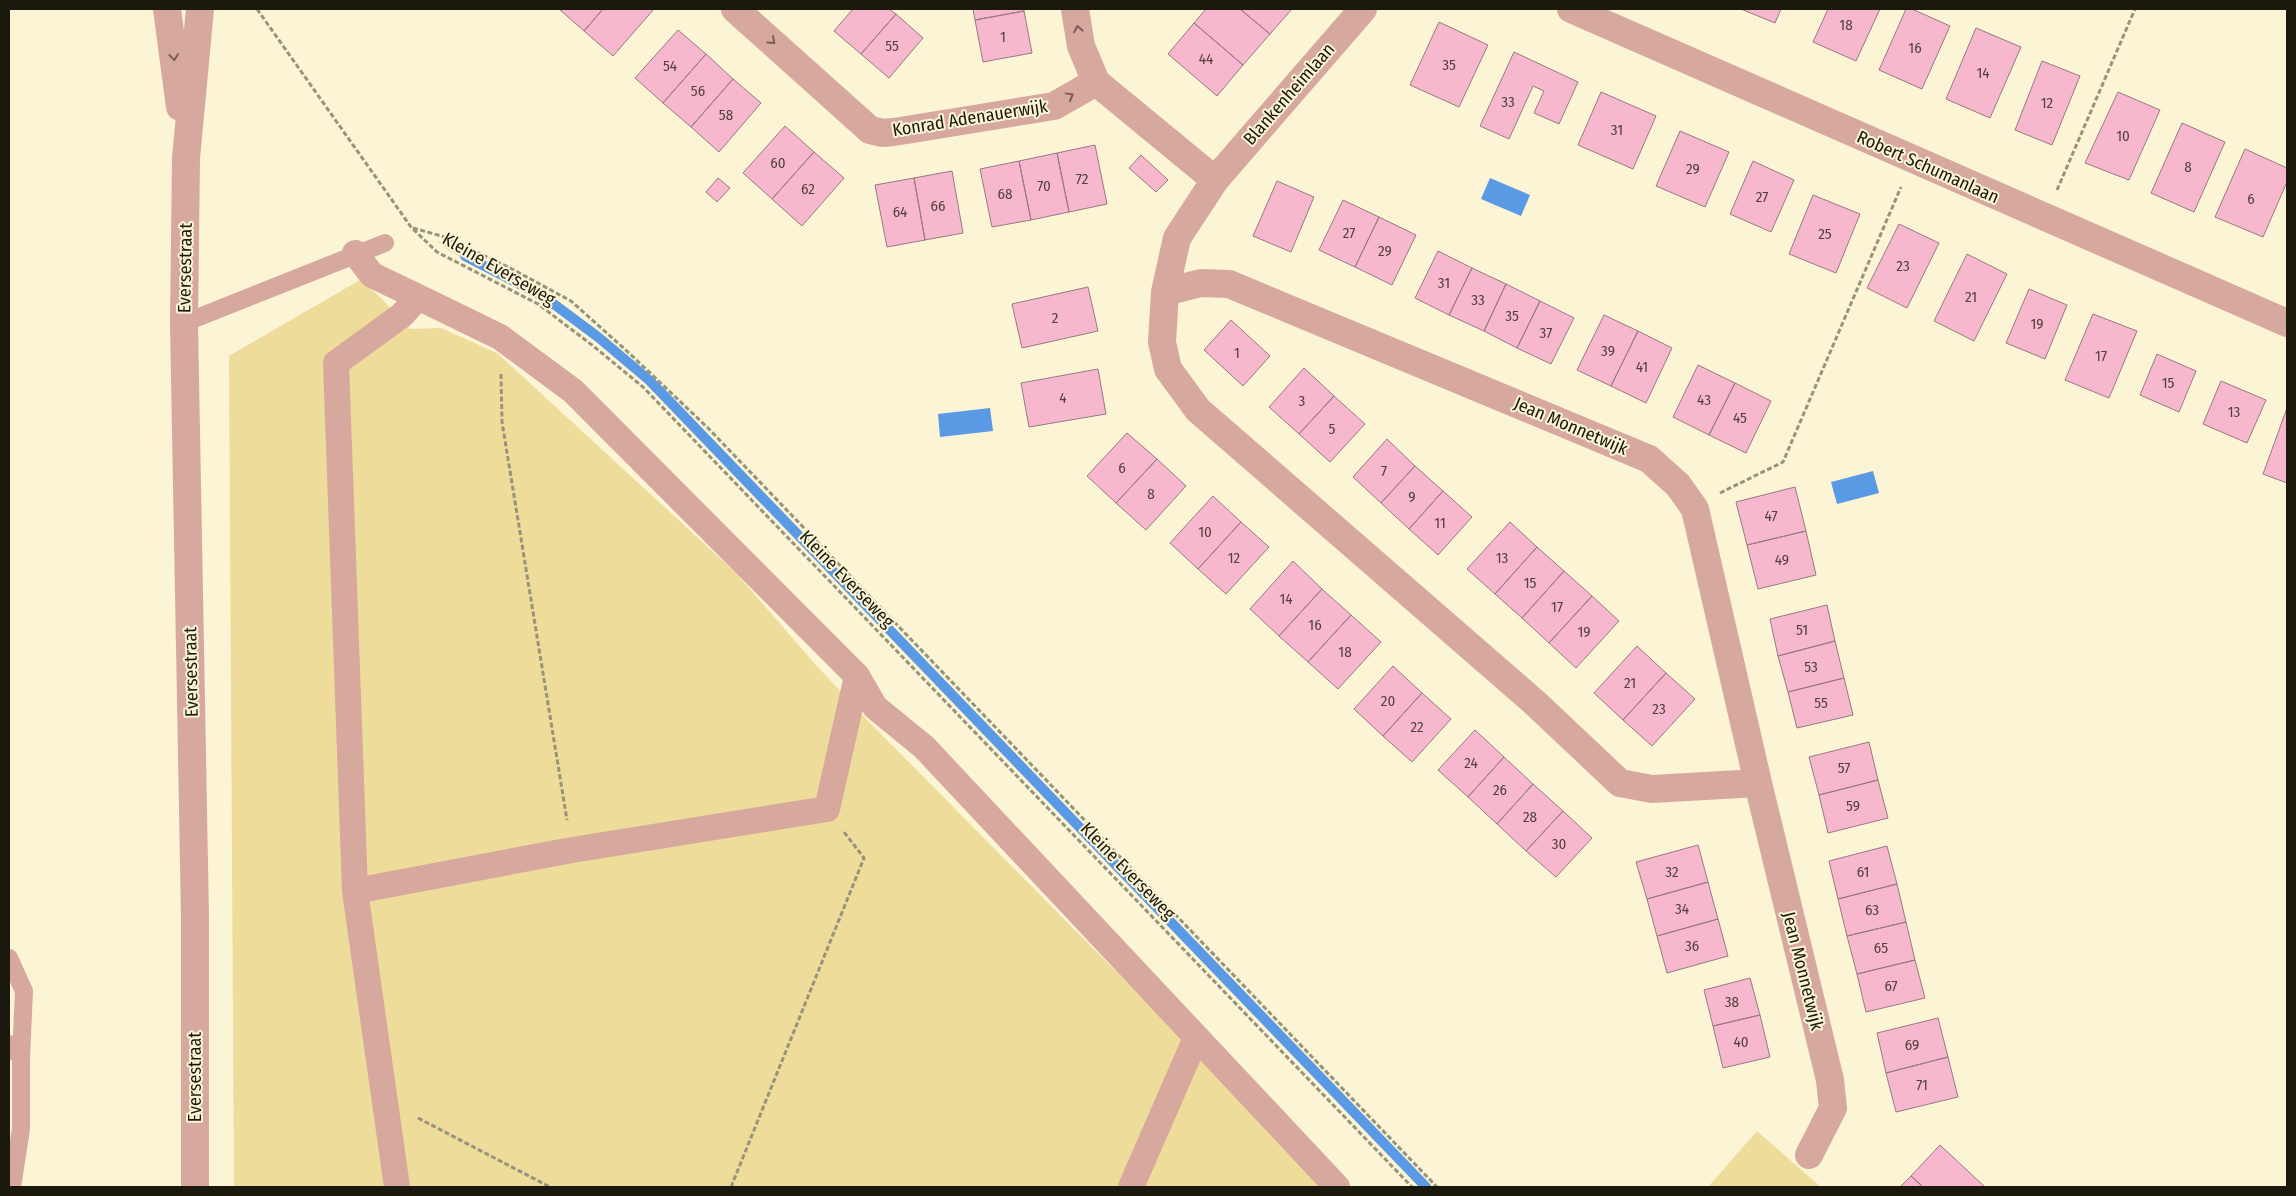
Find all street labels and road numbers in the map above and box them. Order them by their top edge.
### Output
street label: Blankenheimlaan [1239,39,1339,149]
street label: Konrad Adenauerwijk [891,95,1050,141]
street label: Robert Schumanlaan [1854,126,2002,208]
street label: Eversestraat [173,223,197,313]
street label: Kleine Everseweg [439,228,560,311]
street label: Jean Monnetwijk [1511,392,1632,460]
street label: Kleine Everseweg [795,526,899,633]
street label: Eversestraat [179,627,203,717]
street label: Kleine Everseweg [1076,818,1180,925]
street label: Jean Monnetwijk [1778,909,1829,1033]
street label: Eversestraat [184,1032,206,1122]

